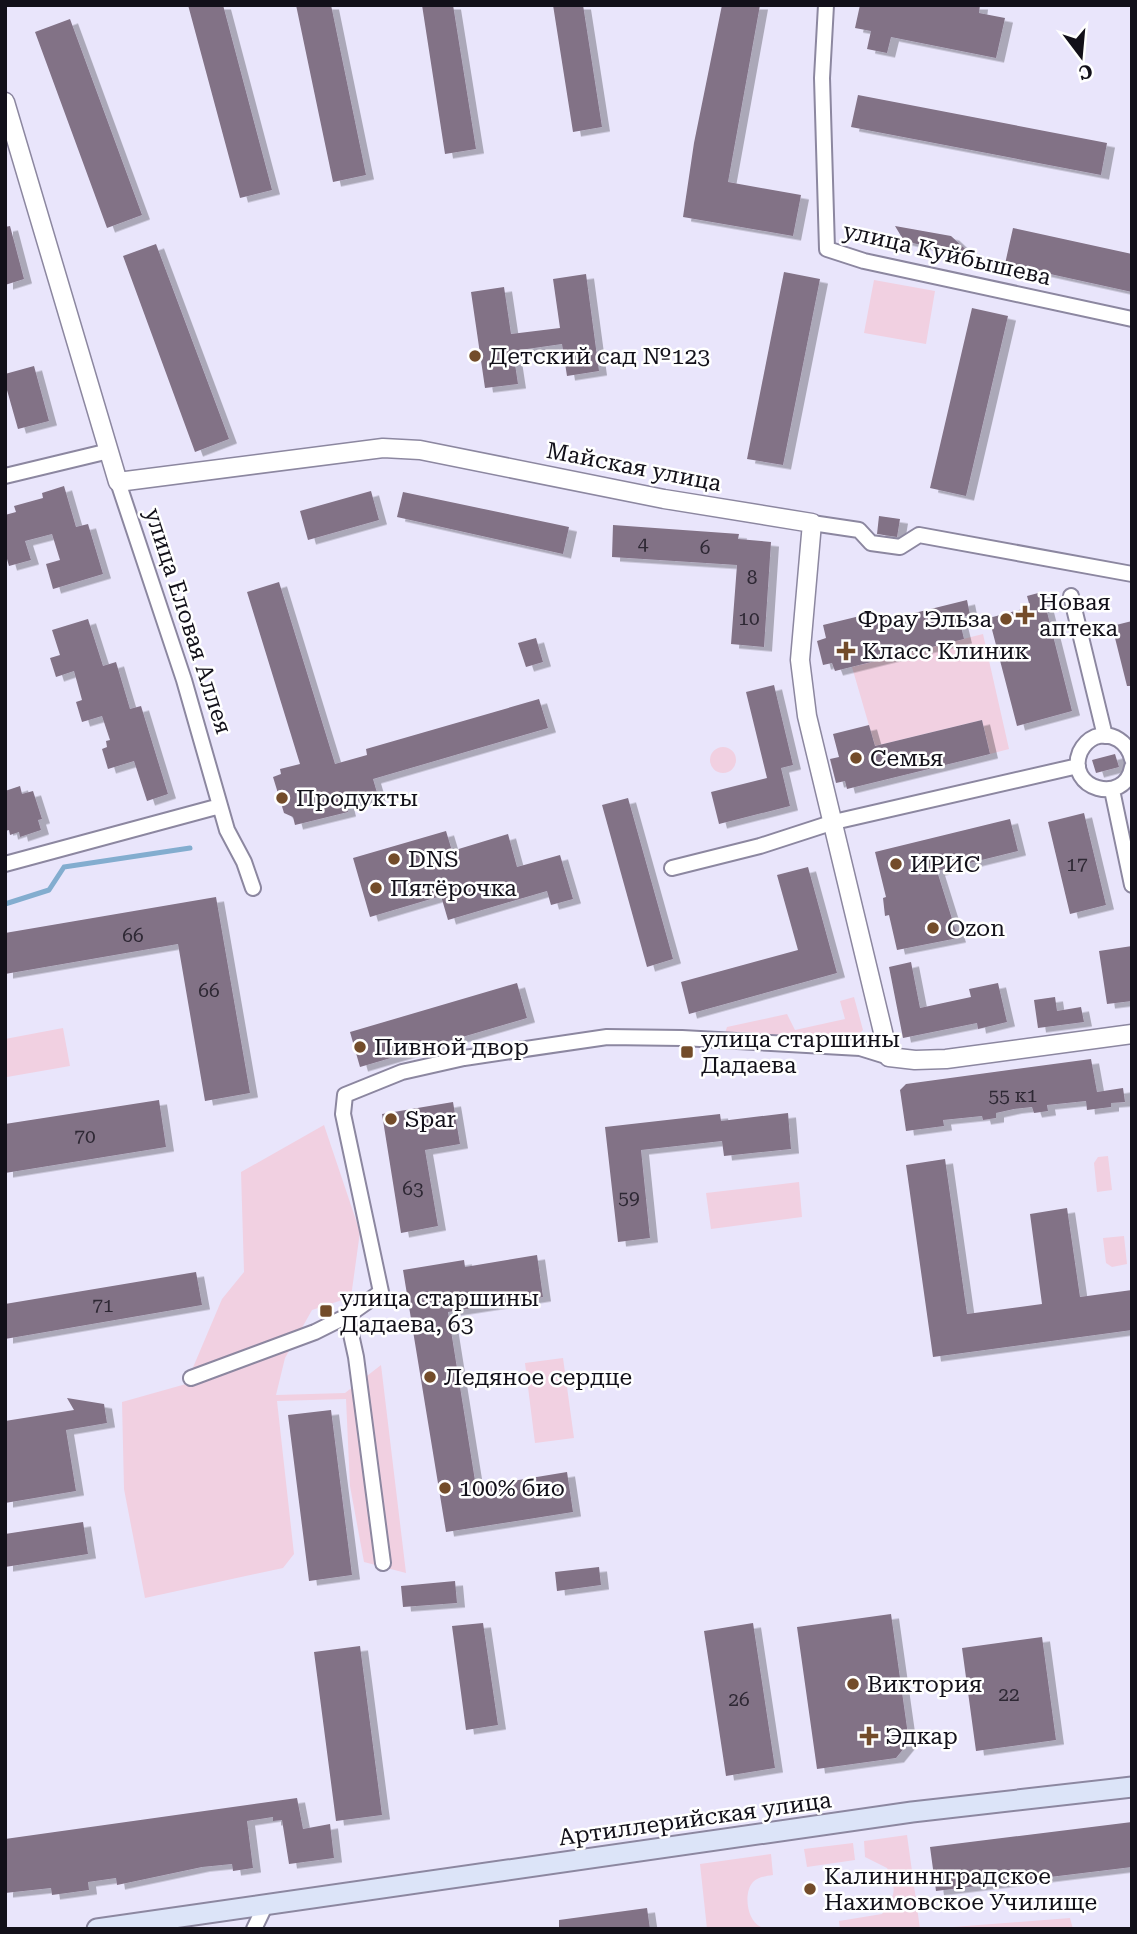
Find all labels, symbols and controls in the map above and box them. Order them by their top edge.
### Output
north arrow [1046,21,1116,91]
text: С [1076,59,1095,85]
street label: улица Куйбышева [840,217,1054,291]
place label: Детский сад №123 [489,343,710,370]
marker: Детский сад №123 [467,348,483,364]
street label: Майская улица [544,437,724,497]
street label: улица Еловая Аллея [139,505,237,737]
house number: 4 [638,532,649,555]
house number: 6 [700,536,710,559]
house number: 8 [747,566,757,589]
place label: Новая аптека [1039,589,1118,642]
place label: Фрау Эльза [858,606,993,633]
house number: 10 [738,607,760,630]
marker: Новая аптека [1017,607,1033,623]
marker: Фрау Эльза [998,611,1014,627]
place label: Класс Клиник [862,638,1030,665]
marker: Класс Клиник [836,641,856,661]
place label: Семья [870,745,943,772]
marker: Семья [848,750,864,766]
place label: Продукты [296,785,418,812]
marker: Продукты [274,790,290,806]
place label: DNS [408,846,459,873]
marker: DNS [386,851,402,867]
place label: ИРИС [910,851,980,878]
house number: 17 [1066,853,1088,876]
marker: ИРИС [888,856,904,872]
place label: Пятёрочка [390,875,517,902]
marker: Пятёрочка [368,880,384,896]
place label: Ozon [947,915,1005,942]
marker: Ozon [925,920,941,936]
house number: 66 [122,924,144,947]
house number: 66 [198,979,220,1002]
place label: улица старшины Дадаева [701,1026,900,1079]
place label: Пивной двор [374,1034,529,1061]
marker: Пивной двор [352,1039,368,1055]
marker: улица старшины Дадаева [679,1044,695,1060]
house number: 55 к1 [989,1084,1037,1107]
place label: Spar [405,1106,456,1133]
marker: Spar [383,1111,399,1127]
house number: 70 [74,1125,96,1148]
house number: 63 [402,1177,424,1200]
house number: 59 [618,1186,640,1209]
place label: улица старшины Дадаева, 63 [340,1285,539,1338]
house number: 71 [92,1294,114,1317]
marker: улица старшины Дадаева, 63 [318,1303,334,1319]
place label: Ледяное сердце [444,1364,632,1391]
marker: Ледяное сердце [422,1369,438,1385]
place label: 100% био [459,1475,565,1502]
marker: 100% био [437,1480,453,1496]
place label: Виктория [867,1671,982,1698]
marker: Виктория [845,1676,861,1692]
house number: 22 [998,1683,1020,1706]
house number: 26 [728,1688,750,1711]
place label: Эдкар [885,1723,958,1750]
marker: Эдкар [859,1726,879,1746]
street label: Артиллерийская улица [557,1786,834,1852]
place label: Калининнградское Нахимовское Училище [824,1863,1097,1916]
marker: Калининнградское Нахимовское Училище [802,1881,818,1897]

